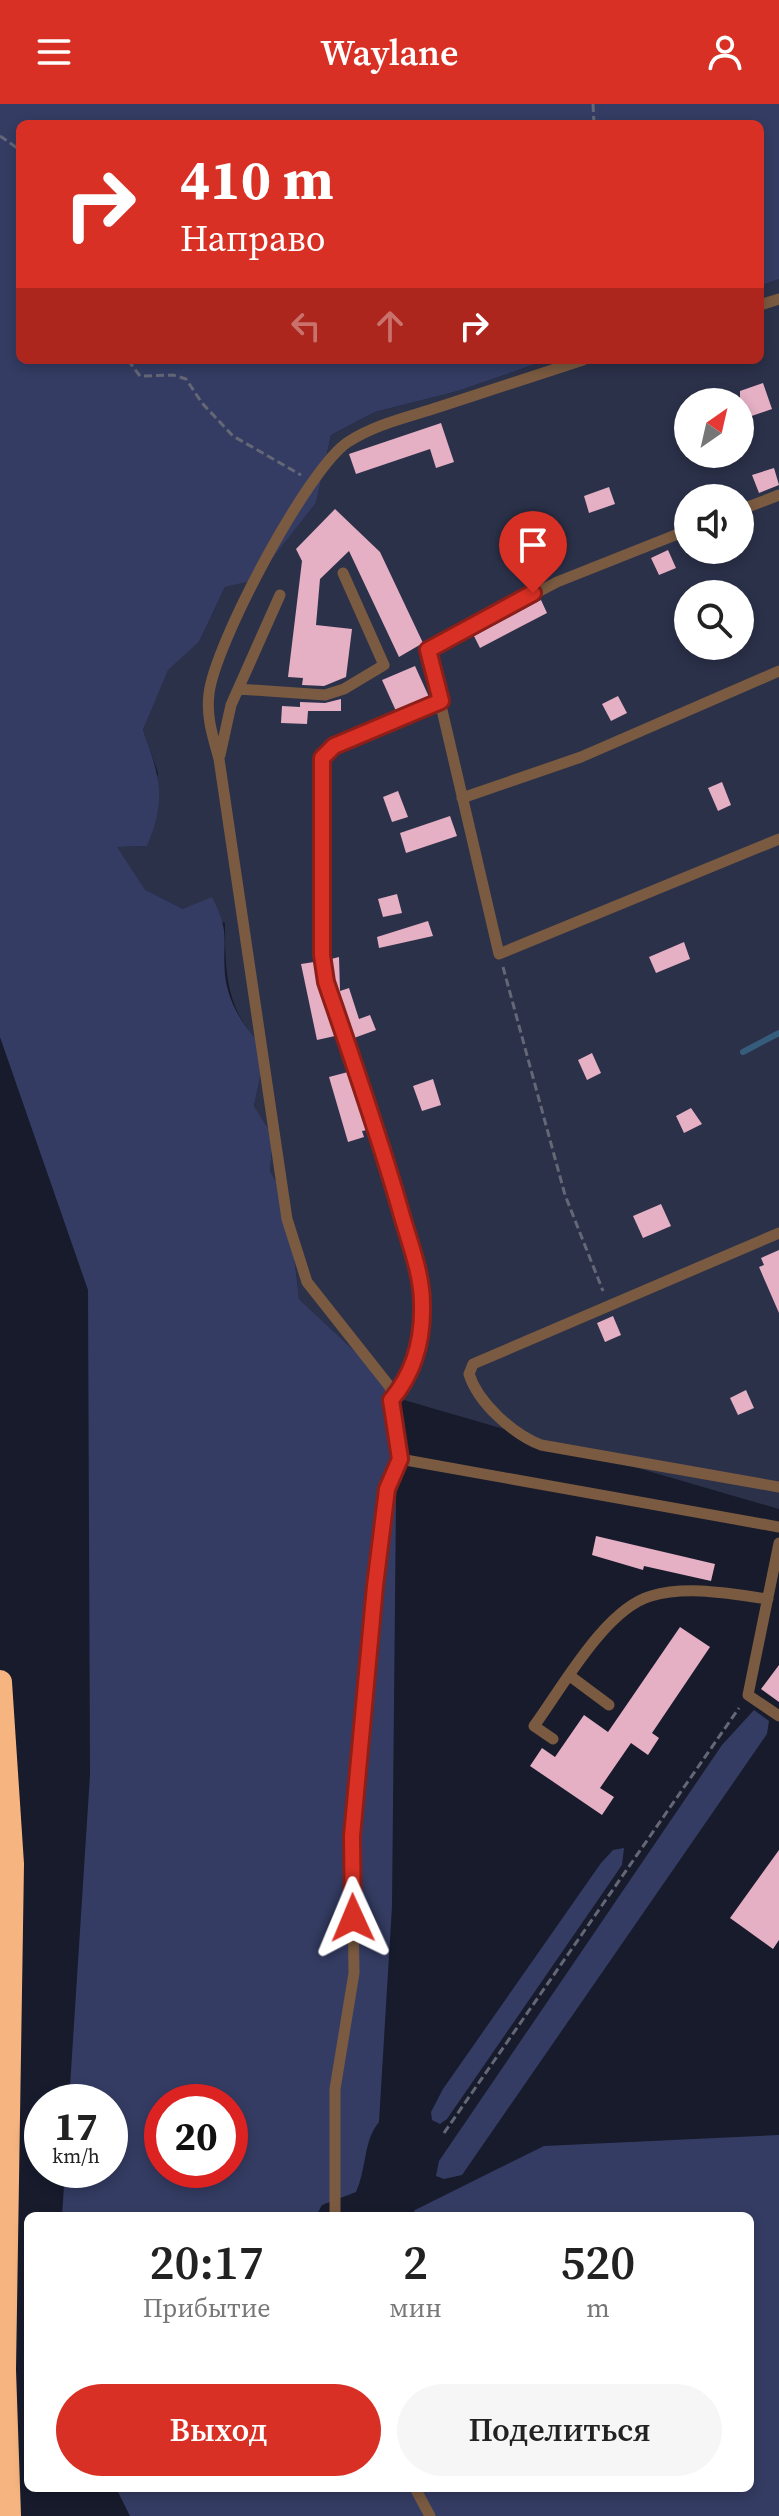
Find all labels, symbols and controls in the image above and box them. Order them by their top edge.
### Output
text: Waylane [320,28,459,77]
icon: menu [32,30,76,74]
icon: person [703,30,747,74]
text: 410 m [180,141,334,218]
icon: right [48,152,152,256]
text: Направо [180,214,325,263]
icon: left [284,304,328,348]
icon: ahead [368,304,412,348]
icon: right [452,304,496,348]
north arrow [674,388,754,468]
map controls [674,388,754,660]
button: sound [674,484,754,564]
pin [499,511,567,593]
icon: arrive [511,523,555,567]
button: search [674,580,754,660]
position arrow [311,1876,395,1960]
speed limit sign: 20 [144,2084,248,2188]
text: 17 [54,2099,98,2153]
text: km/h [52,2142,100,2170]
text: 20:17 [149,2229,264,2295]
text: 2 [403,2229,428,2295]
text: 520 [560,2229,635,2295]
text: Прибытие [143,2290,271,2326]
text: мин [389,2290,442,2326]
text: m [586,2290,610,2326]
button: Выход [56,2384,381,2476]
button: Поделиться [397,2384,722,2476]

